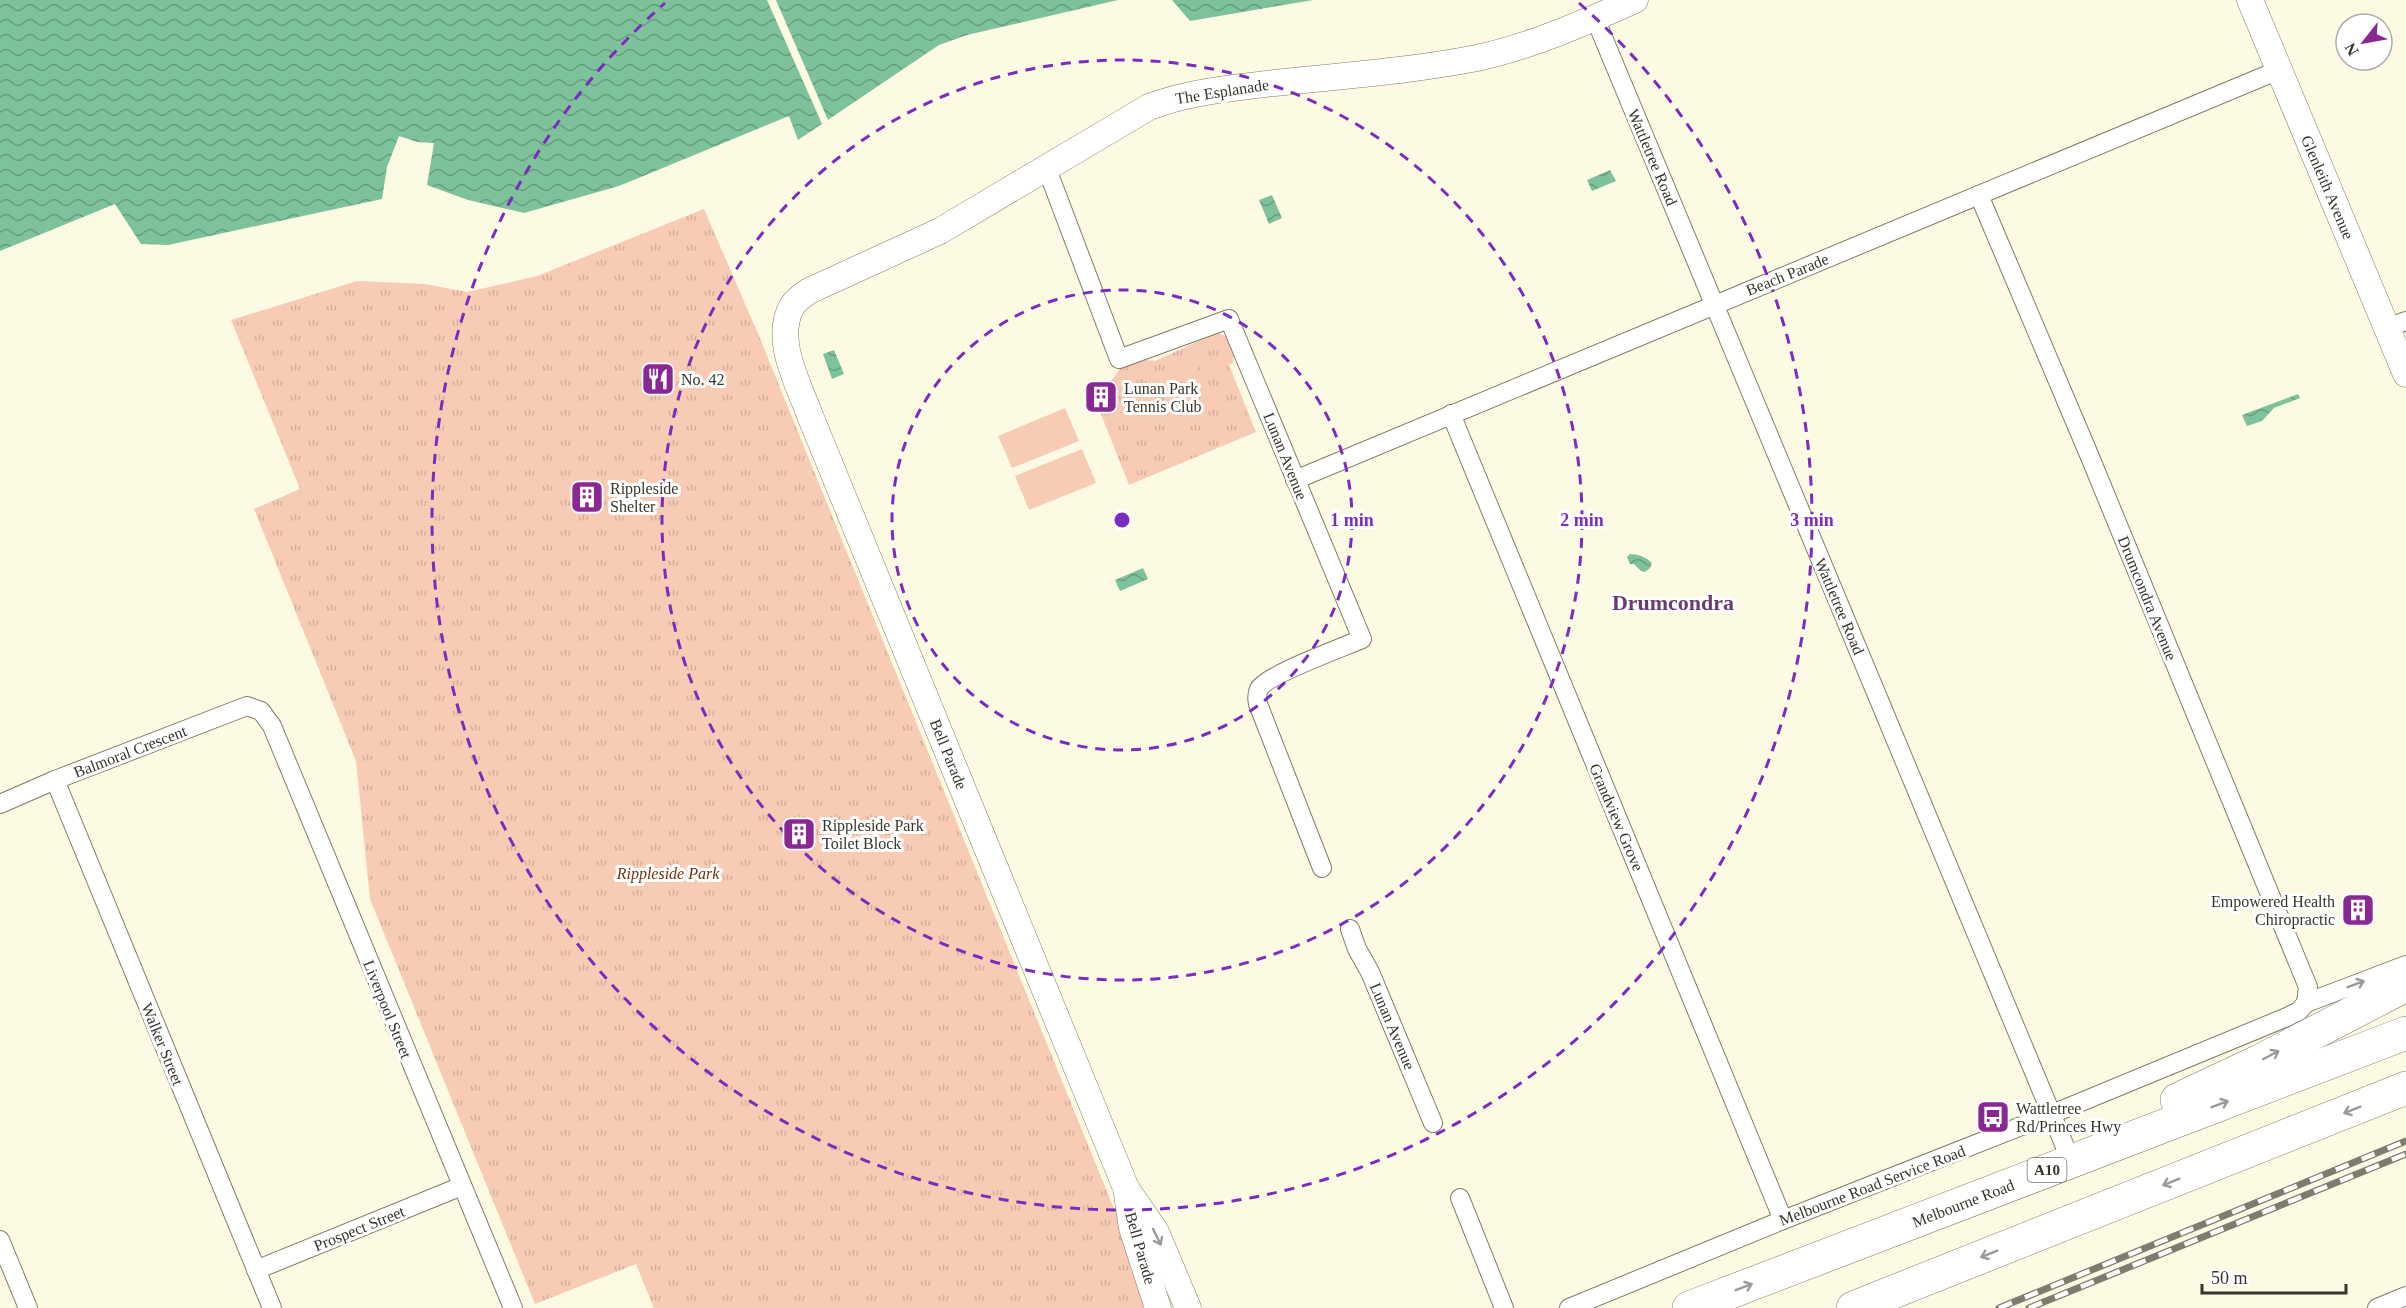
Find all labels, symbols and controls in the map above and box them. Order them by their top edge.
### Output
north arrow [2334,12,2394,72]
text: N [2341,40,2362,59]
street label: The Esplanade [1174,76,1270,108]
street label: Wattletree Road [1625,106,1681,208]
street label: Glenleith Avenue [2298,133,2357,242]
street label: Beach Parade [1743,250,1831,299]
restaurant icon: No. 42 [640,361,676,397]
place label: No. 42 [681,371,725,388]
building icon: Lunan Park Tennis Club [1083,379,1119,415]
place label: Lunan Park Tennis Club [1124,380,1202,415]
street label: Lunan Avenue [1260,410,1311,502]
building icon: Rippleside Shelter [569,479,605,515]
place label: Rippleside Shelter [610,480,678,515]
centre of rings [1112,510,1132,530]
text: 1 min [1330,510,1374,530]
text: 2 min [1560,510,1604,530]
text: 3 min [1790,510,1834,530]
street label: Drumcondra Avenue [2115,534,2180,663]
street label: Wattletree Road [1812,555,1868,657]
district label: Drumcondra [1612,590,1734,615]
street label: Bell Parade [927,717,970,792]
street label: Balmoral Crescent [71,722,190,781]
street label: Grandview Grove [1586,761,1647,873]
building icon: Rippleside Park Toilet Block [781,816,817,852]
place label: Rippleside Park Toilet Block [822,817,924,852]
park label: Rippleside Park [616,865,720,883]
building icon: Empowered Health Chiropractic [2340,892,2376,928]
place label: Empowered Health Chiropractic [2211,893,2335,929]
street label: Liverpool Street [359,958,415,1062]
one-way arrow [2346,978,2365,989]
street label: Lunan Avenue [1367,980,1418,1072]
street label: Walker Street [138,1001,187,1088]
one-way arrow [2262,1049,2280,1060]
one-way arrow [2210,1098,2228,1109]
bus stop icon: Wattletree Rd/Princes Hwy [1975,1099,2011,1135]
place label: Wattletree Rd/Princes Hwy [2016,1100,2121,1136]
one-way arrow [2343,1105,2362,1116]
street label: Melbourne Road Service Road [1776,1141,1968,1229]
road number: A10 [2028,1158,2066,1182]
street label: Melbourne Road [1909,1175,2017,1231]
one-way arrow [2162,1177,2180,1188]
street label: Prospect Street [311,1202,408,1255]
street label: Bell Parade [1122,1210,1159,1286]
one-way arrow [1152,1228,1164,1246]
one-way arrow [1981,1249,1999,1260]
scale bar [2202,1257,2346,1295]
text: 50 m [2211,1268,2248,1288]
one-way arrow [1734,1281,1752,1292]

